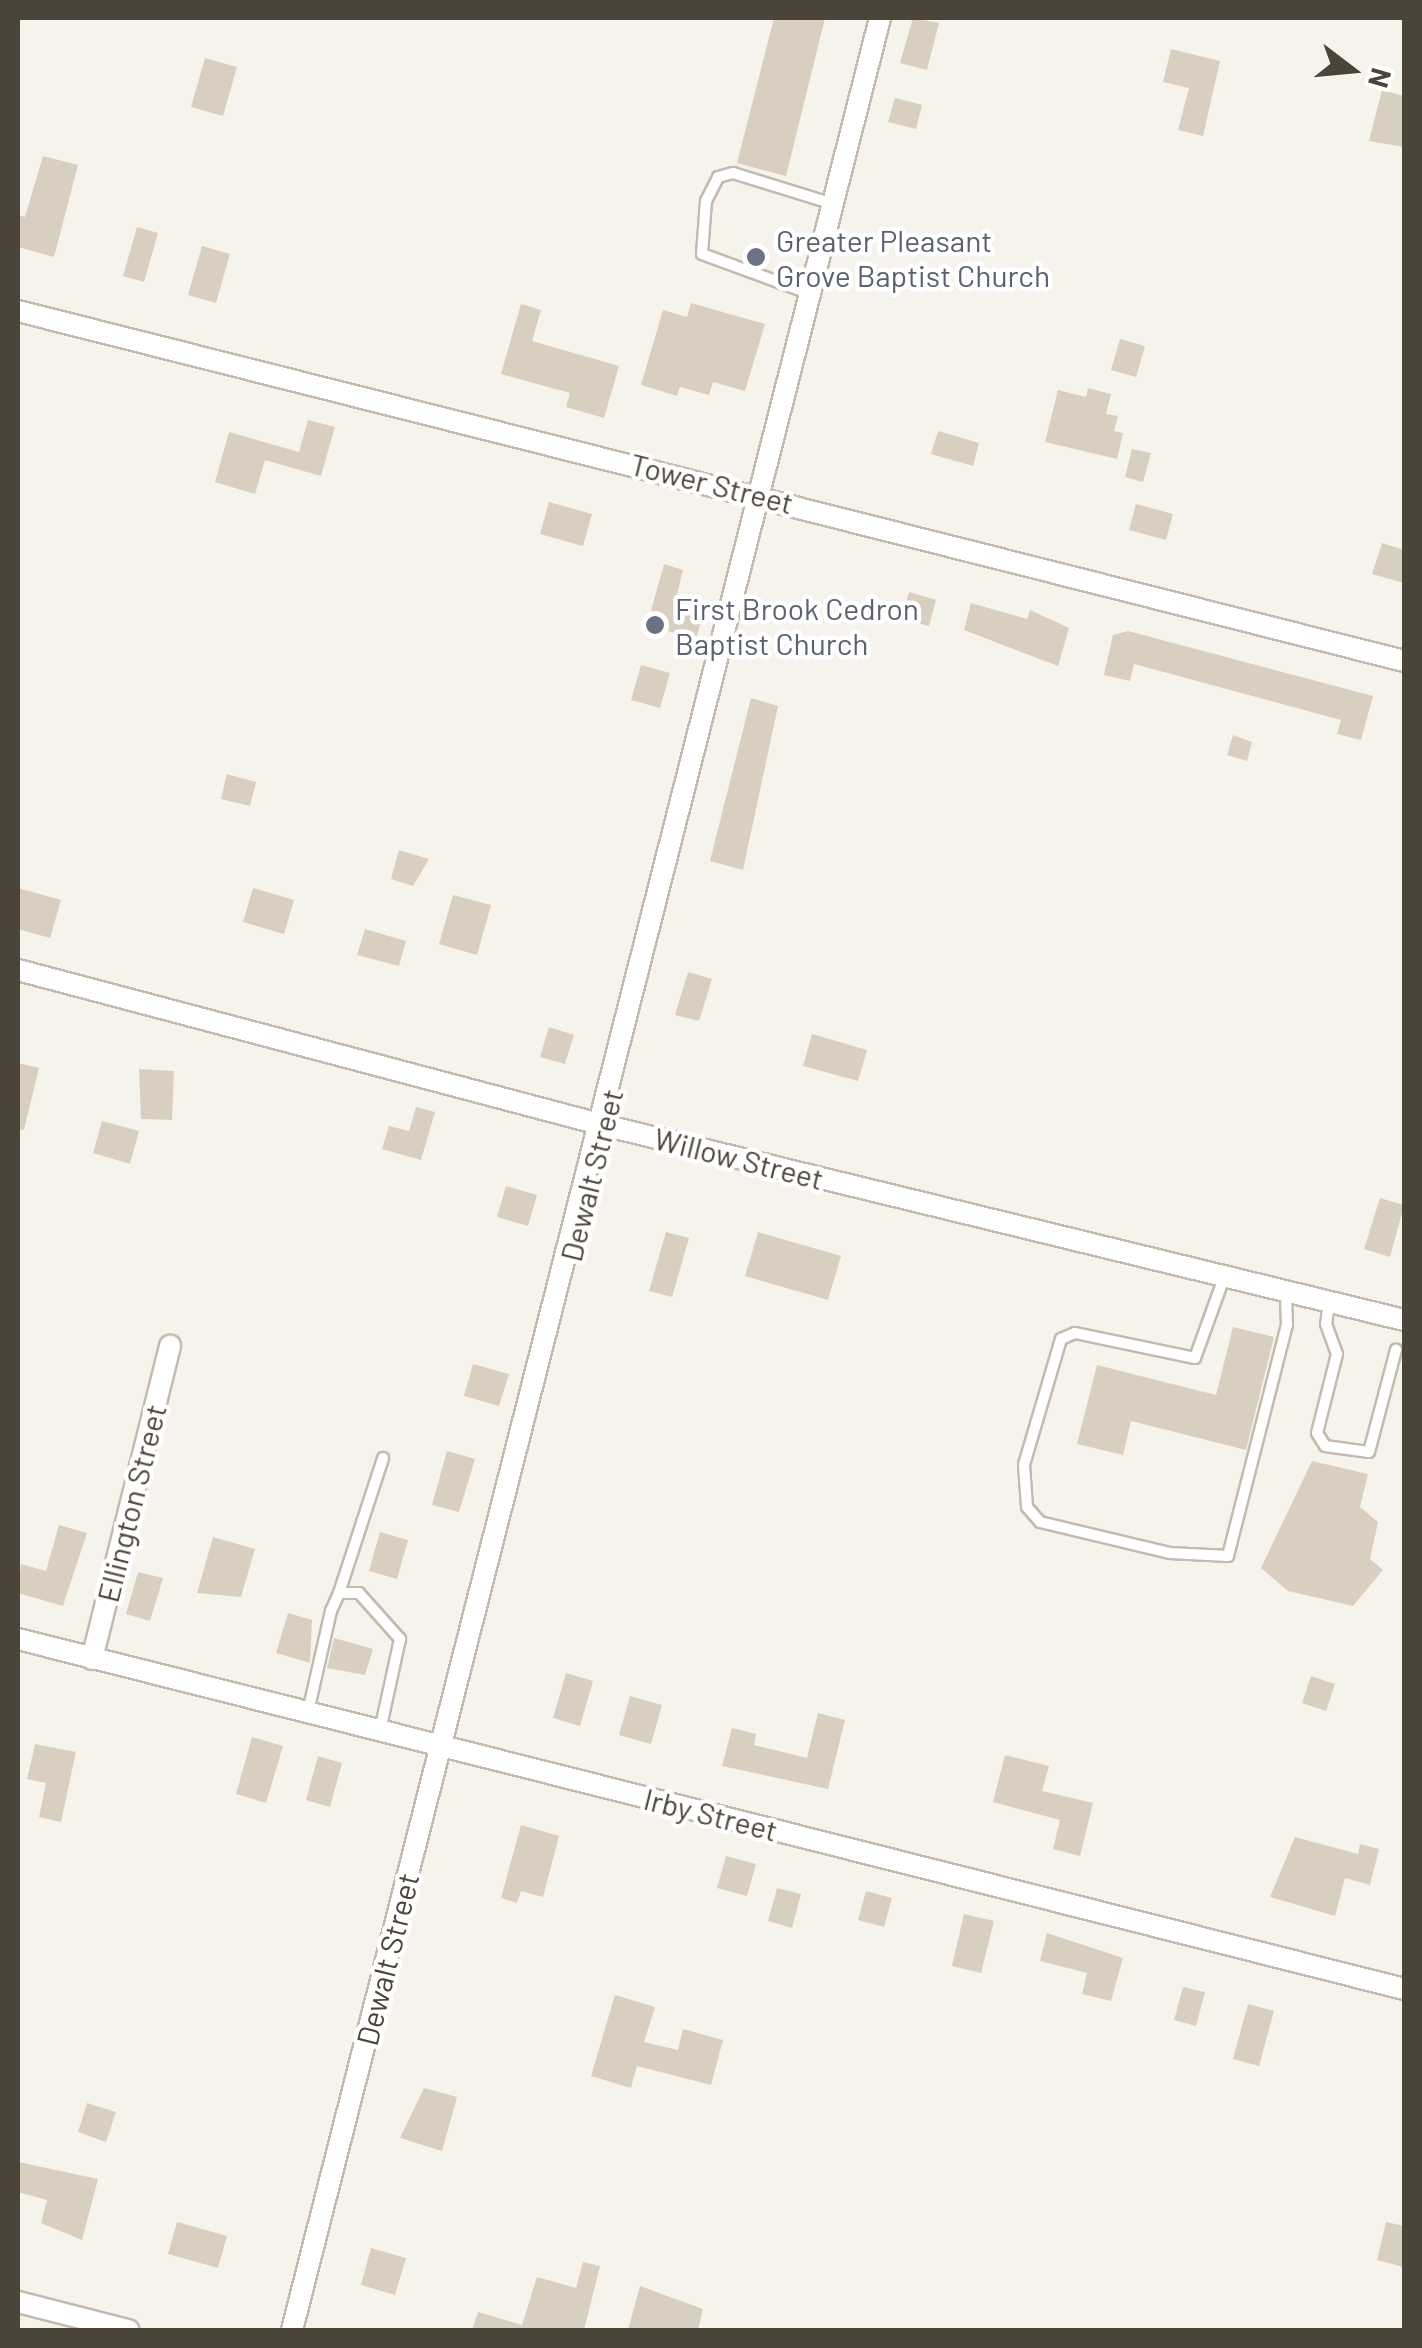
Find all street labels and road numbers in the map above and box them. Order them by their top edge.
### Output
street label: Tower Street [627,445,797,521]
street label: Dewalt Street [552,1085,630,1265]
street label: Willow Street [651,1120,827,1196]
street label: Ellington Street [89,1400,173,1606]
street label: Irby Street [640,1780,782,1848]
street label: Dewalt Street [348,1869,426,2049]

